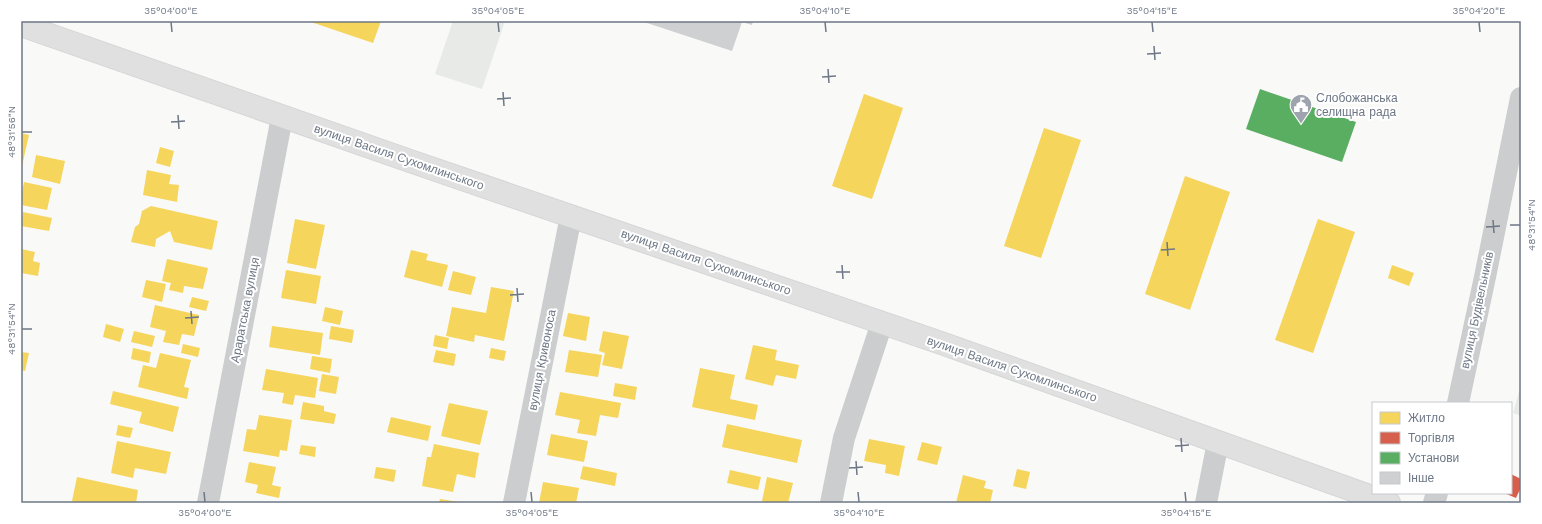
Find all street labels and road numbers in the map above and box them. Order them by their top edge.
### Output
street label: вулиця Василя Сухомлинського [312,121,486,193]
street label: вулиця Василя Сухомлинського [619,226,793,298]
street label: вулиця Будівельників [1458,250,1496,370]
street label: Араратська вулиця [228,256,262,364]
street label: вулиця Кривоноса [525,308,559,412]
street label: вулиця Василя Сухомлинського [925,333,1099,405]

